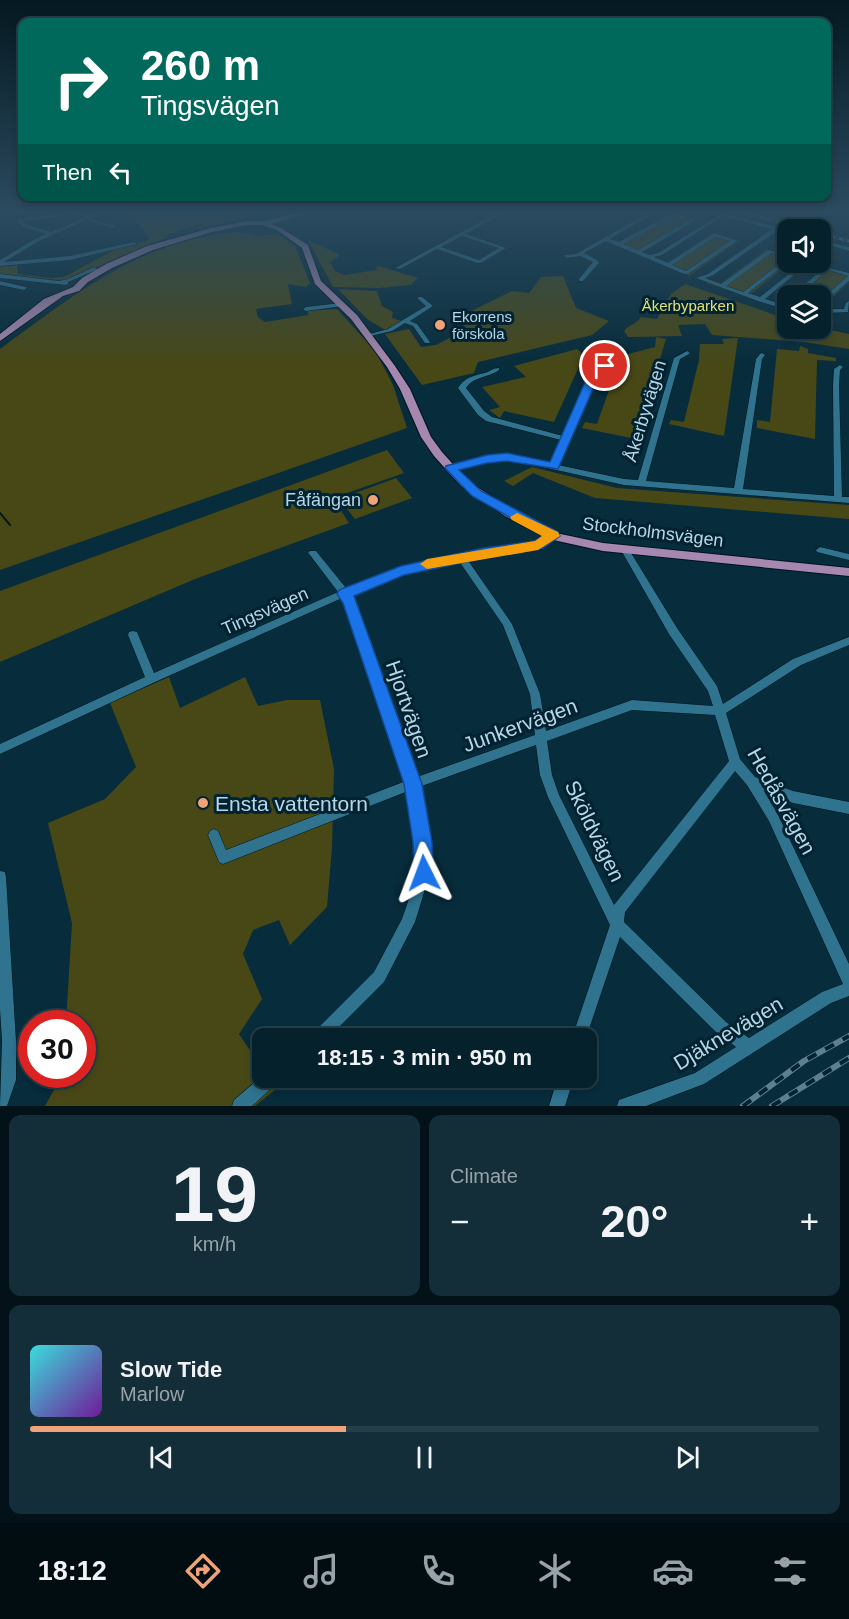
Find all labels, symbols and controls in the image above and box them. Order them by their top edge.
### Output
icon: right [42,42,120,120]
text: 260 m [141,42,260,89]
text: Tingsvägen [141,91,280,121]
icon: left [104,156,137,189]
text: Then [42,160,92,185]
map controls [777,219,831,339]
button: sound [777,219,831,273]
button: layers [777,285,831,339]
park label: Åkerbyparken [642,297,734,314]
place label: Ekorrens förskola [452,308,512,342]
marker: Ekorrens förskola [433,318,447,332]
pin [579,340,630,391]
icon: arrive [588,349,621,382]
street label: Åkerbyvägen [620,358,670,464]
place label: Fåfängan [285,490,361,510]
marker: Fåfängan [366,493,380,507]
street label: Stockholmsvägen [581,513,725,551]
street label: Tingsvägen [219,583,311,639]
street label: Hjortvägen [382,657,436,761]
street label: Junkervägen [460,694,580,756]
street label: Hedåsvägen [743,744,821,858]
street label: Sköldvägen [561,777,629,885]
place label: Ensta vattentorn [215,792,368,815]
marker: Ensta vattentorn [196,796,210,810]
position arrow [392,841,456,905]
street label: Djäknevägen [670,992,786,1074]
speed limit sign: 30 [18,1010,96,1088]
text: 18:15 · 3 min · 950 m [317,1045,532,1070]
text: 19 [171,1150,258,1238]
text: Climate [450,1165,518,1187]
text: 20° [600,1196,669,1247]
text: − [450,1203,469,1240]
text: + [800,1203,819,1240]
text: km/h [193,1233,236,1255]
text: Slow Tide [120,1357,222,1382]
text: Marlow [120,1383,184,1405]
icon: previous [145,1441,178,1474]
icon: pause [408,1441,441,1474]
icon: next [671,1441,704,1474]
icon: directions [182,1550,224,1592]
icon: music [300,1550,342,1592]
icon: phone [417,1550,459,1592]
icon: climate [534,1550,576,1592]
icon: car [652,1550,694,1592]
icon: filters [769,1550,811,1592]
text: 18:12 [38,1556,107,1586]

